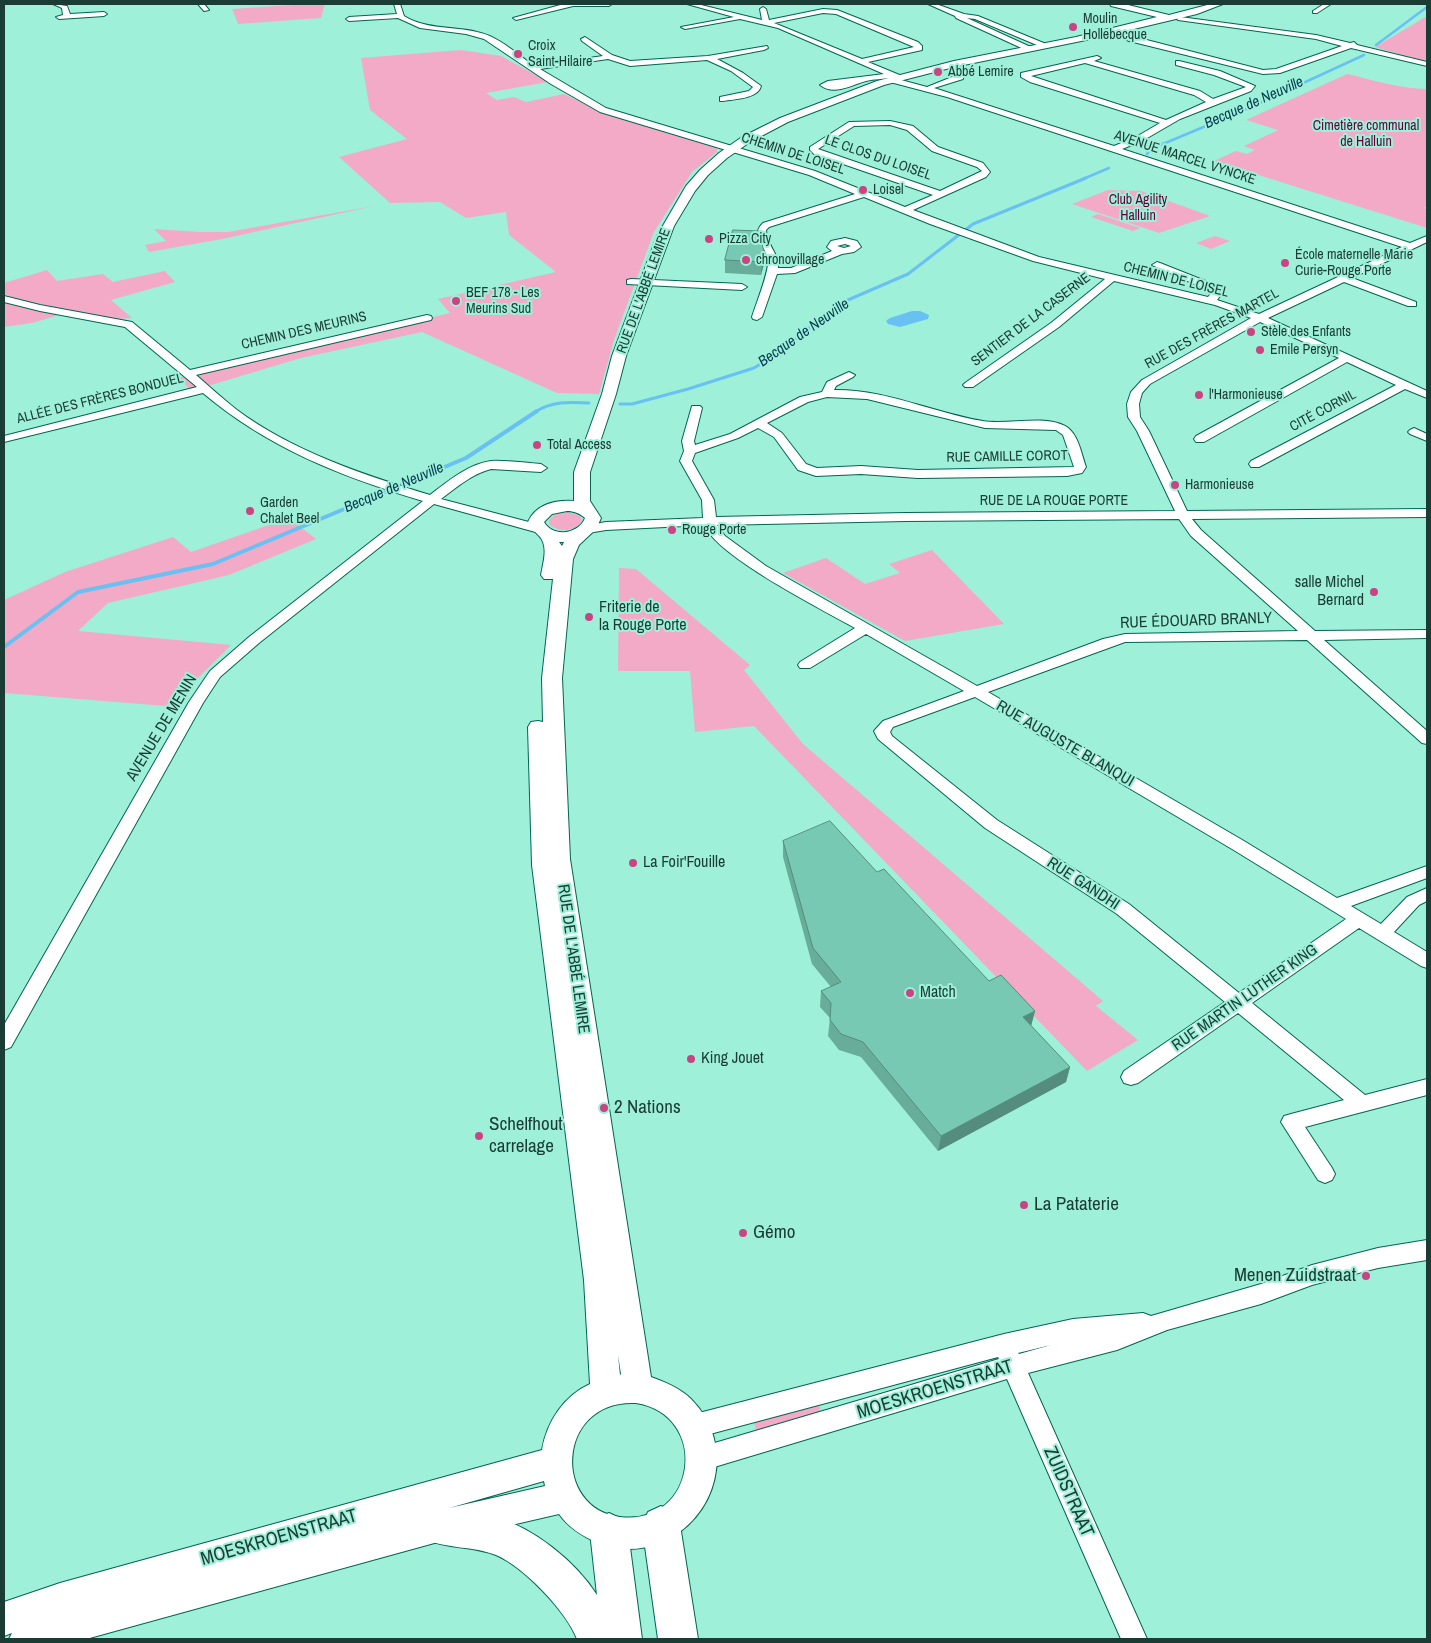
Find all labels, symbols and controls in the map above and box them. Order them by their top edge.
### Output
place label: Moulin Hollebecque [1083,11,1147,44]
marker: Moulin Hollebecque [1067,21,1079,33]
place label: Croix Saint-Hilaire [528,38,592,70]
marker: Croix Saint-Hilaire [512,48,524,60]
place label: Abbé Lemire [948,64,1014,80]
marker: Abbé Lemire [932,66,944,78]
water label: Becque de Neuville [1202,73,1306,133]
park label: Cimetière communal de Halluin [1313,118,1419,150]
street label: AVENUE MARCEL VYNCKE [1112,127,1258,189]
street label: CHEMIN DE LOISEL [739,129,847,179]
street label: LE CLOS DU LOISEL [822,132,934,184]
place label: Loisel [873,182,904,198]
marker: Loisel [857,184,869,196]
park label: Club Agility Halluin [1109,192,1167,224]
street label: RUE DE L'ABBÉ LEMIRE [614,226,674,356]
place label: Pizza City [719,231,771,247]
marker: Pizza City [703,233,715,245]
place label: École maternelle Marie Curie-Rouge Porte [1295,247,1413,280]
place label: chronovillage [756,252,824,268]
marker: chronovillage [740,254,752,266]
marker: École maternelle Marie Curie-Rouge Porte [1279,257,1291,269]
street label: CHEMIN DE LOISEL [1122,259,1230,301]
street label: SENTIER DE LA CASERNE [968,270,1094,370]
place label: BEF 178 - Les Meurins Sud [466,285,539,318]
street label: RUE DES FRÈRES MARTEL [1142,285,1282,373]
marker: BEF 178 - Les Meurins Sud [450,295,462,307]
water label: Becque de Neuville [755,295,853,371]
street label: CHEMIN DES MEURINS [240,308,368,354]
place label: Stèle des Enfants [1261,324,1351,340]
marker: Stèle des Enfants [1245,326,1257,338]
place label: Emile Persyn [1270,342,1338,358]
marker: Emile Persyn [1254,344,1266,356]
street label: ALLÉE DES FRÈRES BONDUEL [15,370,185,428]
place label: l'Harmonieuse [1209,387,1283,403]
street label: CITÉ CORNIL [1287,387,1359,435]
marker: l'Harmonieuse [1193,389,1205,401]
place label: Total Access [547,437,611,453]
marker: Total Access [531,439,543,451]
street label: RUE CAMILLE COROT [946,448,1068,466]
water label: Becque de Neuville [341,459,447,517]
place label: Harmonieuse [1185,477,1254,493]
marker: Harmonieuse [1169,479,1181,491]
street label: RUE DE LA ROUGE PORTE [980,493,1128,509]
place label: Garden Chalet Beel [260,495,319,528]
marker: Garden Chalet Beel [244,505,256,517]
place label: Rouge Porte [682,522,746,538]
marker: Rouge Porte [666,524,678,536]
place label: salle Michel Bernard [1295,573,1364,611]
marker: salle Michel Bernard [1368,586,1380,598]
place label: Friterie de la Rouge Porte [599,598,687,636]
street label: RUE ÉDOUARD BRANLY [1120,609,1272,633]
marker: Friterie de la Rouge Porte [583,611,595,623]
street label: AVENUE DE MENIN [123,671,201,785]
street label: RUE AUGUSTE BLANQUI [993,697,1137,791]
place label: La Foir'Fouille [643,853,725,873]
street label: RUE GANDHI [1043,854,1123,914]
marker: La Foir'Fouille [627,857,639,869]
street label: RUE DE L'ABBÉ LEMIRE [553,883,593,1035]
street label: RUE MARTIN LUTHER KING [1169,940,1321,1056]
place label: Match [920,983,956,1003]
marker: Match [904,987,916,999]
place label: King Jouet [701,1049,764,1069]
marker: King Jouet [685,1053,697,1065]
place label: 2 Nations [614,1097,681,1119]
marker: 2 Nations [598,1102,610,1114]
place label: Schelfhout carrelage [489,1114,563,1158]
marker: Schelfhout carrelage [473,1130,485,1142]
place label: La Pataterie [1034,1194,1119,1216]
marker: La Pataterie [1018,1199,1030,1211]
place label: Gémo [753,1222,795,1244]
marker: Gémo [737,1227,749,1239]
place label: Menen Zuidstraat [1234,1265,1356,1287]
marker: Menen Zuidstraat [1360,1270,1372,1282]
street label: MOESKROENSTRAAT [854,1355,1016,1425]
street label: ZUIDSTRAAT [1038,1443,1098,1541]
street label: MOESKROENSTRAAT [198,1505,360,1571]

